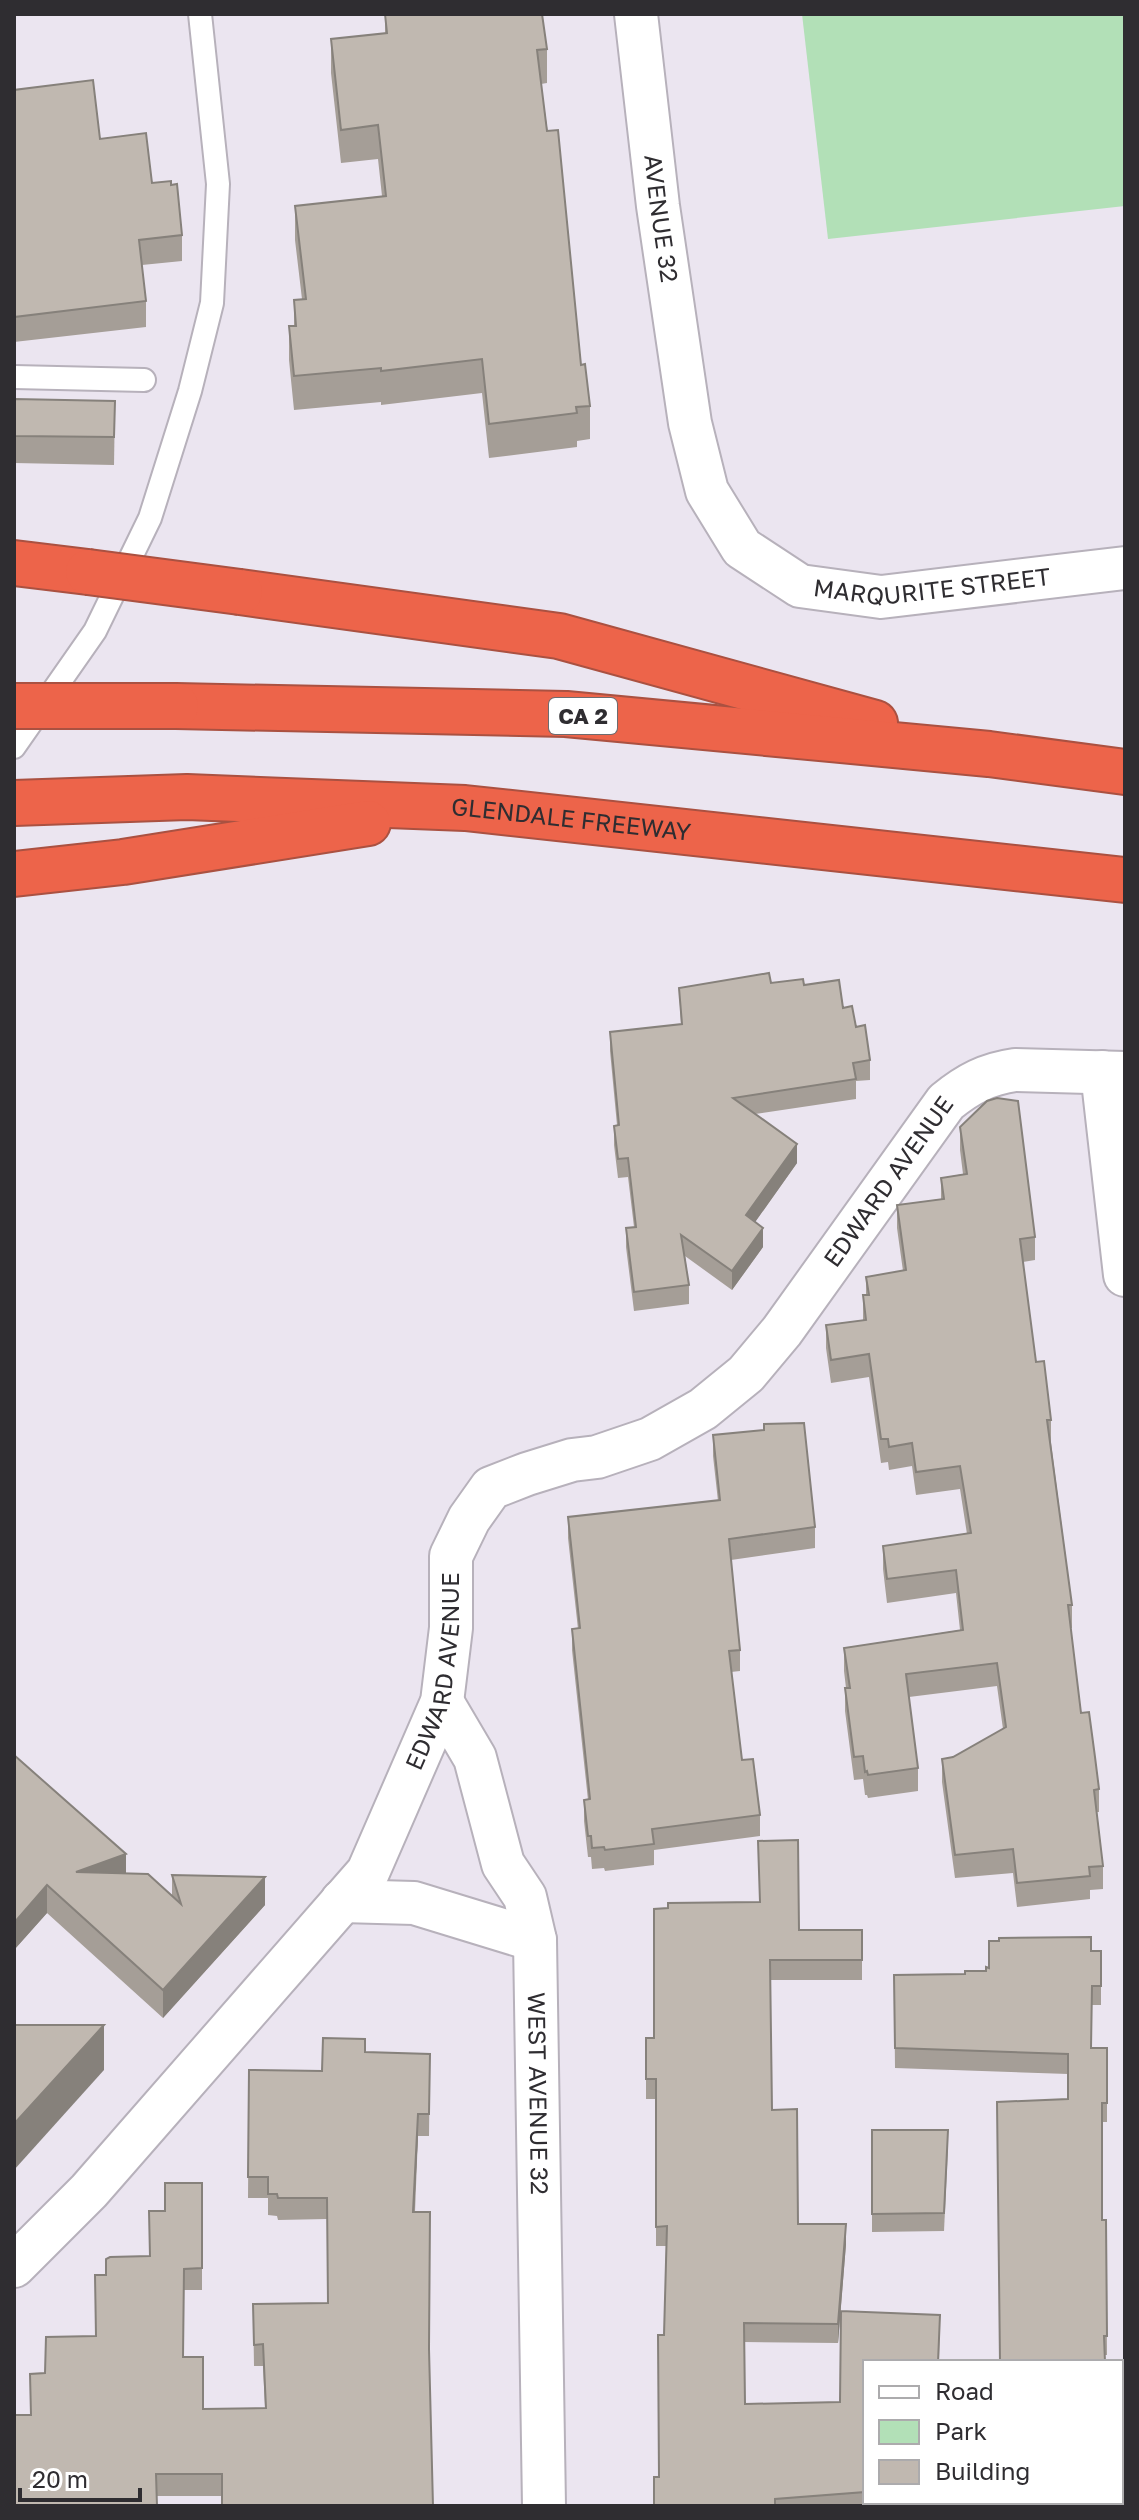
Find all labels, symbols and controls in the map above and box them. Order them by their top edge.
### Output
street label: AVENUE 32 [639,153,685,284]
street label: MARQURITE STREET [812,561,1052,610]
road number: CA 2 [549,698,617,734]
street label: GLENDALE FREEWAY [451,791,693,846]
street label: EDWARD AVENUE [817,1090,959,1272]
street label: EDWARD AVENUE [398,1572,465,1774]
street label: WEST AVENUE 32 [523,1992,555,2195]
legend [863,2360,1123,2504]
text: Road [935,2376,994,2405]
text: Park [935,2416,987,2445]
scale bar [20,2452,140,2502]
text: Building [935,2456,1030,2485]
text: 20 m [32,2464,88,2493]

